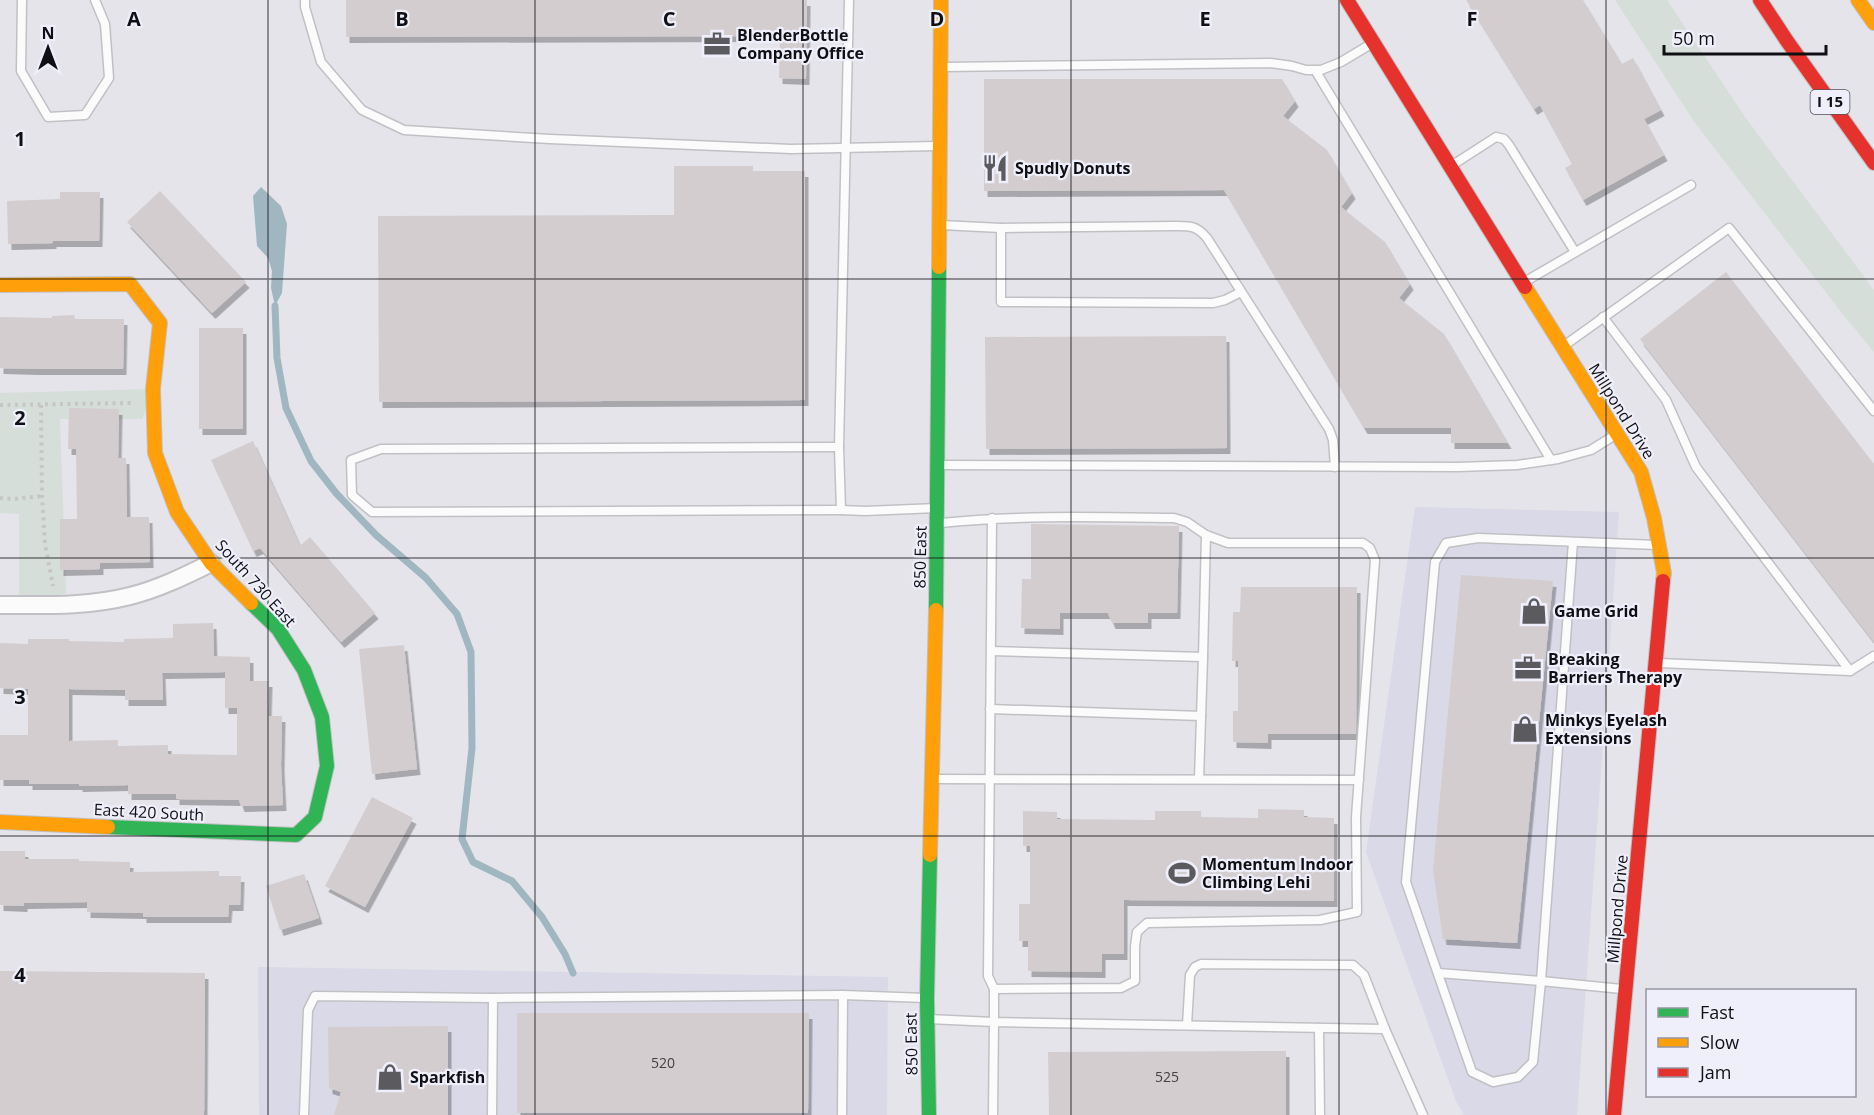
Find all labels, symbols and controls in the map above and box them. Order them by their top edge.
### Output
text: A [127,5,141,32]
text: B [395,5,409,32]
text: C [663,5,676,32]
text: D [930,5,944,32]
text: E [1199,5,1211,32]
text: F [1467,5,1477,32]
north arrow [18,18,78,78]
scale bar [1664,18,1826,56]
text: N [41,22,55,44]
place label: BlenderBottle Company Office [737,24,864,64]
text: 50 m [1673,26,1715,50]
office icon: BlenderBottle Company Office [702,29,732,59]
road number: I 15 [1810,90,1850,114]
text: 1 [14,125,26,152]
restaurant icon: Spudly Donuts [980,153,1010,183]
place label: Spudly Donuts [1015,157,1130,179]
street label: Millpond Drive [1584,359,1660,463]
text: 2 [14,404,26,431]
street label: 850 East [908,525,932,589]
street label: South 730 East [211,535,301,632]
shop icon: Game Grid [1519,596,1549,626]
place label: Game Grid [1554,600,1638,622]
place label: Breaking Barriers Therapy [1548,648,1683,688]
office icon: Breaking Barriers Therapy [1513,653,1543,683]
text: 3 [14,683,26,710]
place label: Minkys Eyelash Extensions [1545,709,1667,749]
shop icon: Minkys Eyelash Extensions [1510,714,1540,744]
street label: East 420 South [93,798,205,826]
place label: Momentum Indoor Climbing Lehi [1202,853,1353,893]
street label: Millpond Drive [1601,854,1633,964]
sports icon: Momentum Indoor Climbing Lehi [1167,858,1197,888]
text: 4 [14,961,26,988]
legend [1646,989,1856,1097]
text: Fast [1700,1000,1734,1024]
street label: 850 East [899,1012,923,1076]
text: Slow [1700,1030,1739,1054]
house number: 520 [651,1053,675,1072]
text: Jam [1698,1060,1732,1084]
shop icon: Sparkfish [375,1062,405,1092]
place label: Sparkfish [410,1066,485,1088]
house number: 525 [1155,1067,1179,1086]

